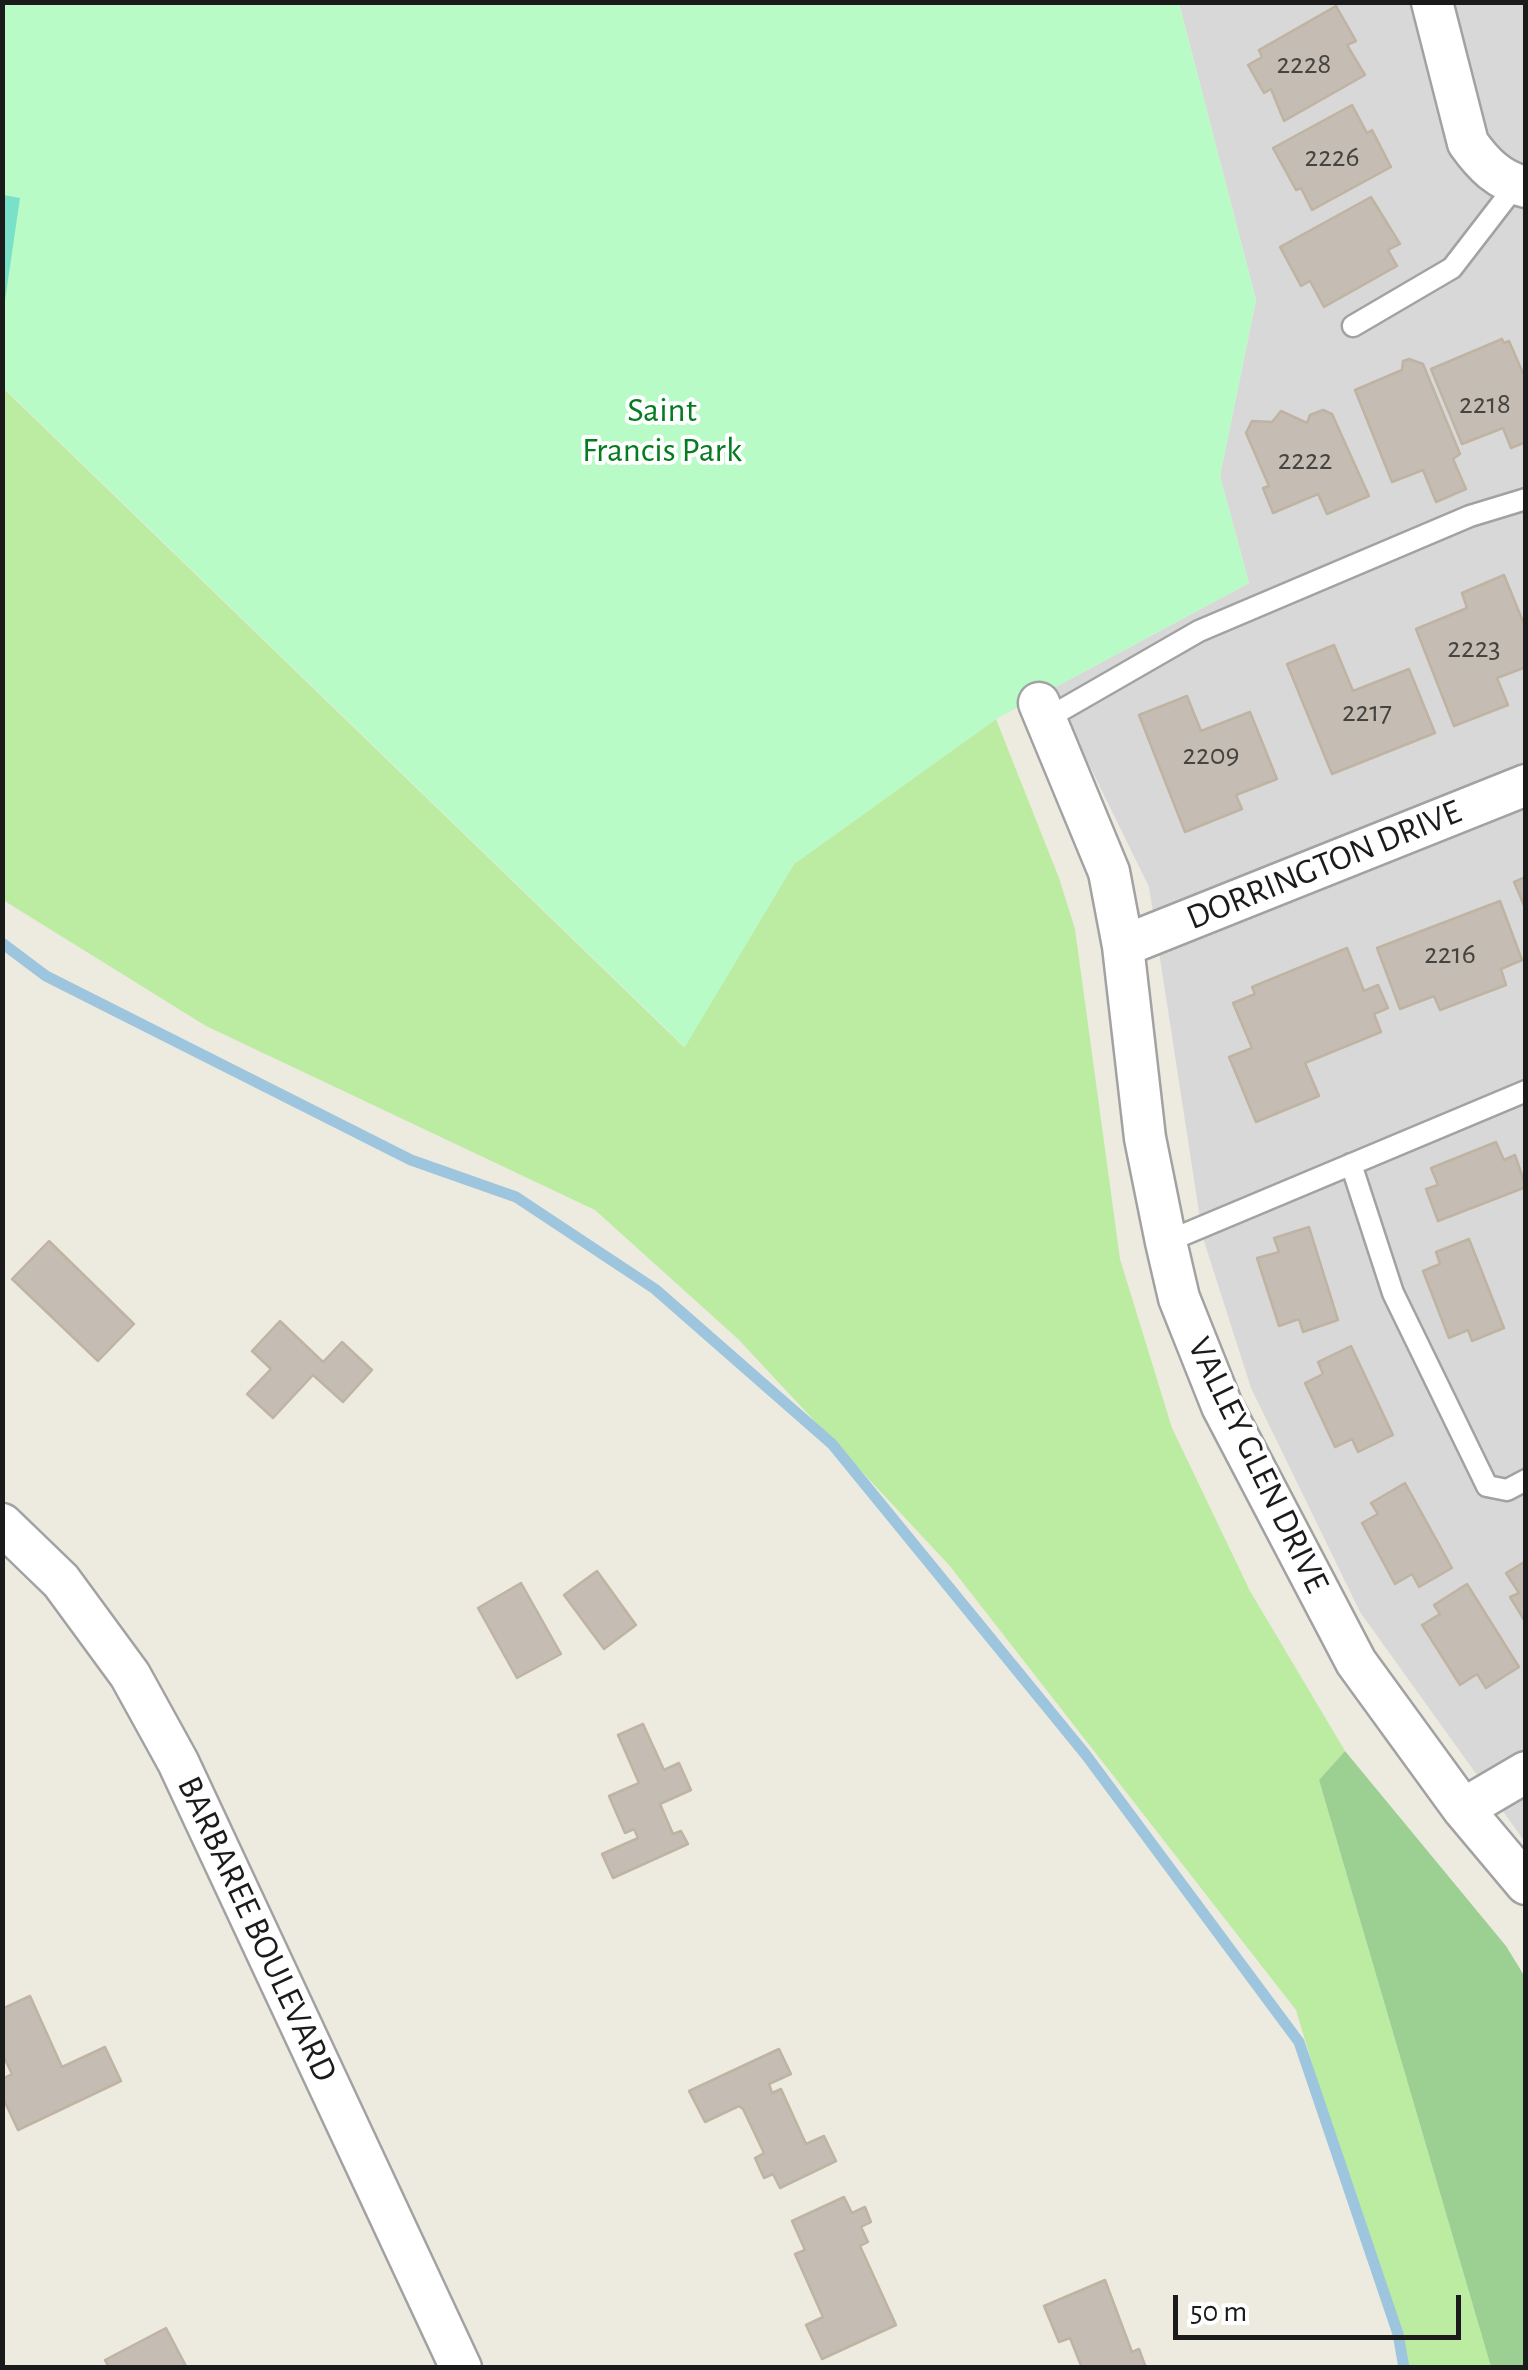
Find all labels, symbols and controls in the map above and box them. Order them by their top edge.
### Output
house number: 2228 [1276,46,1332,82]
house number: 2226 [1304,139,1360,175]
house number: 2218 [1459,386,1511,422]
park label: Saint Francis Park [582,389,742,471]
house number: 2222 [1278,442,1332,478]
house number: 2223 [1447,630,1501,666]
house number: 2217 [1342,694,1392,730]
house number: 2209 [1182,737,1240,773]
street label: DORRINGTON DRIVE [1181,791,1467,939]
house number: 2216 [1424,936,1476,972]
street label: VALLEY GLEN DRIVE [1178,1330,1338,1600]
street label: BARBAREE BOULEVARD [168,1770,346,2088]
scale bar [1178,2275,1466,2337]
text: 50 m [1190,2297,1247,2327]

